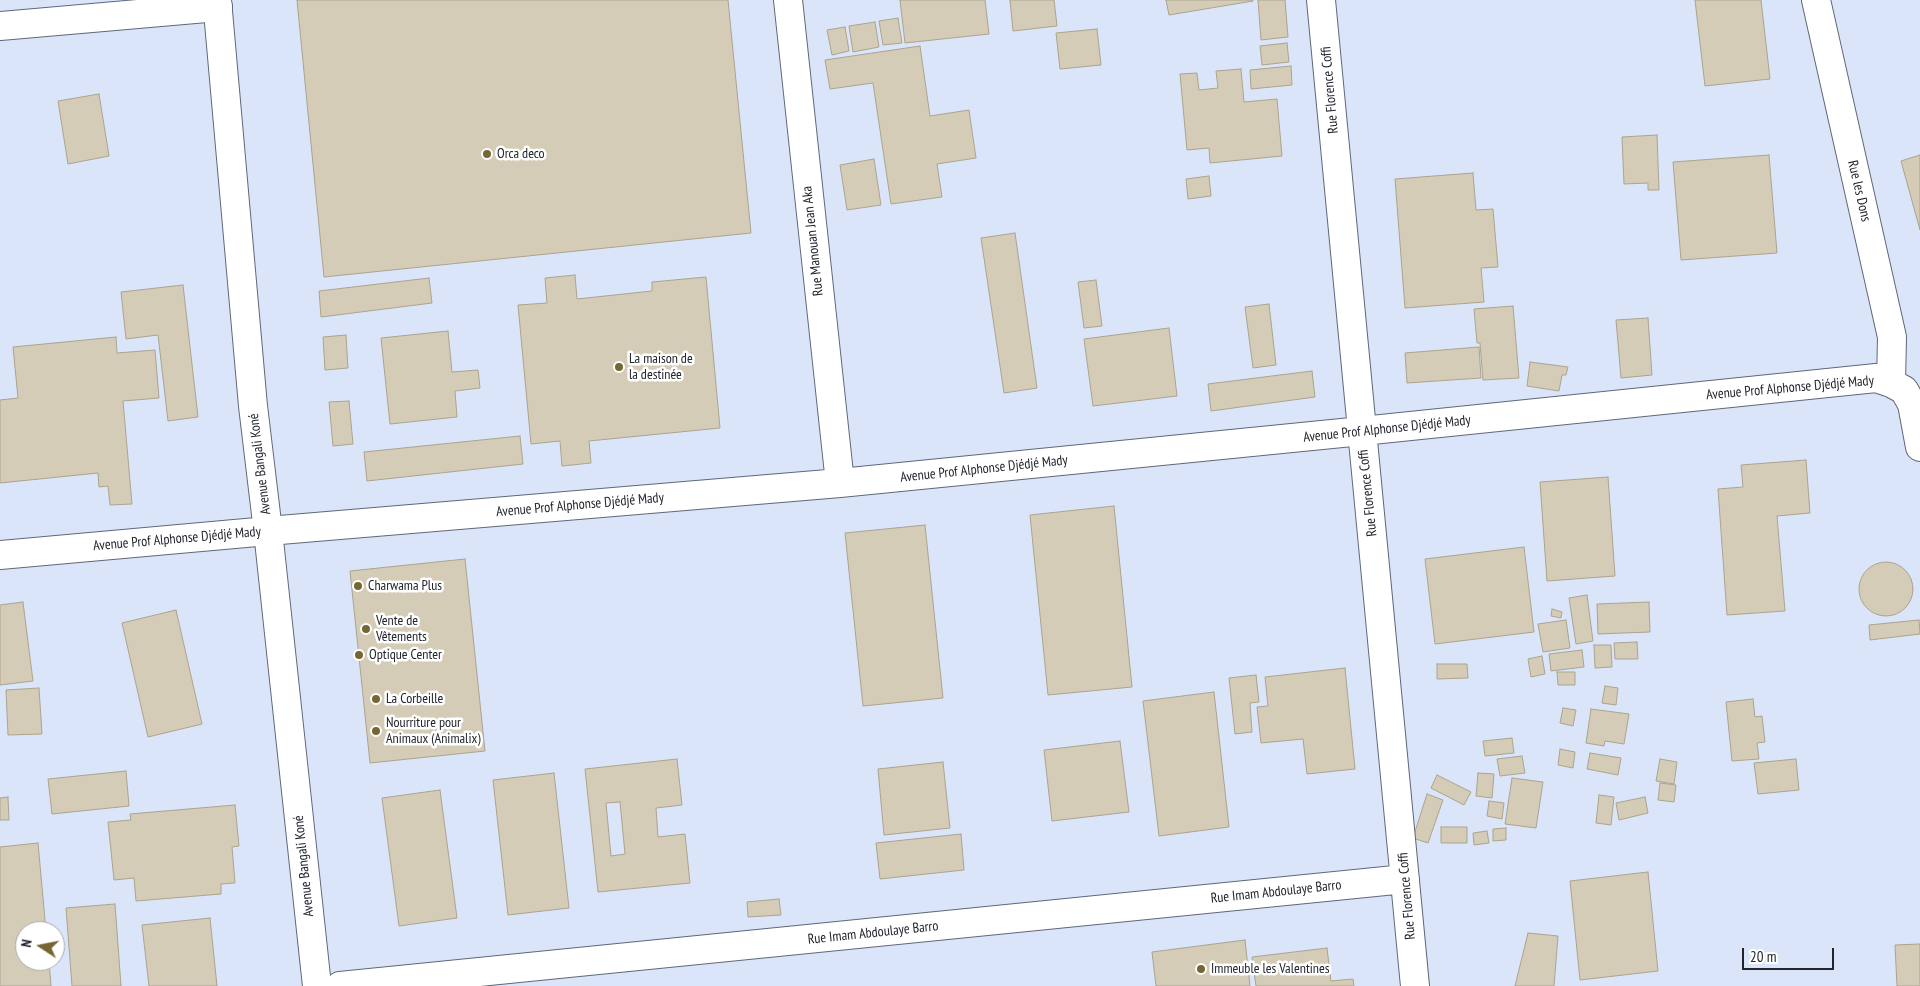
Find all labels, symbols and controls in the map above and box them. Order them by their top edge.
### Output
street label: Rue Florence Coffi [1318,46,1342,134]
place label: Orca deco [497,146,545,162]
marker: Orca deco [481,148,493,160]
street label: Rue les Dons [1844,159,1874,223]
street label: Rue Manouan Jean Aka [799,185,827,297]
place label: La maison de la destinée [629,351,693,384]
marker: La maison de la destinée [613,361,625,373]
street label: Avenue Prof Alphonse Djédjé Mady [1705,372,1875,404]
street label: Avenue Bangali Koné [245,412,275,516]
street label: Avenue Prof Alphonse Djédjé Mady [1302,412,1472,446]
street label: Rue Florence Coffi [1355,449,1381,537]
street label: Avenue Prof Alphonse Djédjé Mady [899,452,1069,486]
street label: Avenue Prof Alphonse Djédjé Mady [495,489,665,521]
street label: Avenue Prof Alphonse Djédjé Mady [92,523,262,555]
place label: Charwama Plus [368,578,442,594]
marker: Charwama Plus [352,580,364,592]
place label: Vente de Vêtements [376,613,427,646]
marker: Vente de Vêtements [360,623,372,635]
place label: Optique Center [369,647,442,663]
marker: Optique Center [353,649,365,661]
place label: La Corbeille [386,691,443,707]
marker: La Corbeille [370,693,382,705]
place label: Nourriture pour Animaux (Animalix) [386,715,480,748]
marker: Nourriture pour Animaux (Animalix) [370,725,382,737]
street label: Avenue Bangali Koné [290,814,318,918]
street label: Rue Florence Coffi [1395,852,1419,940]
street label: Rue Imam Abdoulaye Barro [1210,877,1342,907]
street label: Rue Imam Abdoulaye Barro [807,918,939,948]
north arrow [15,921,65,971]
text: N [17,938,36,949]
scale bar [1745,938,1838,970]
text: 20 m [1750,947,1776,966]
place label: Immeuble les Valentines [1211,961,1329,977]
marker: Immeuble les Valentines [1195,963,1207,975]

